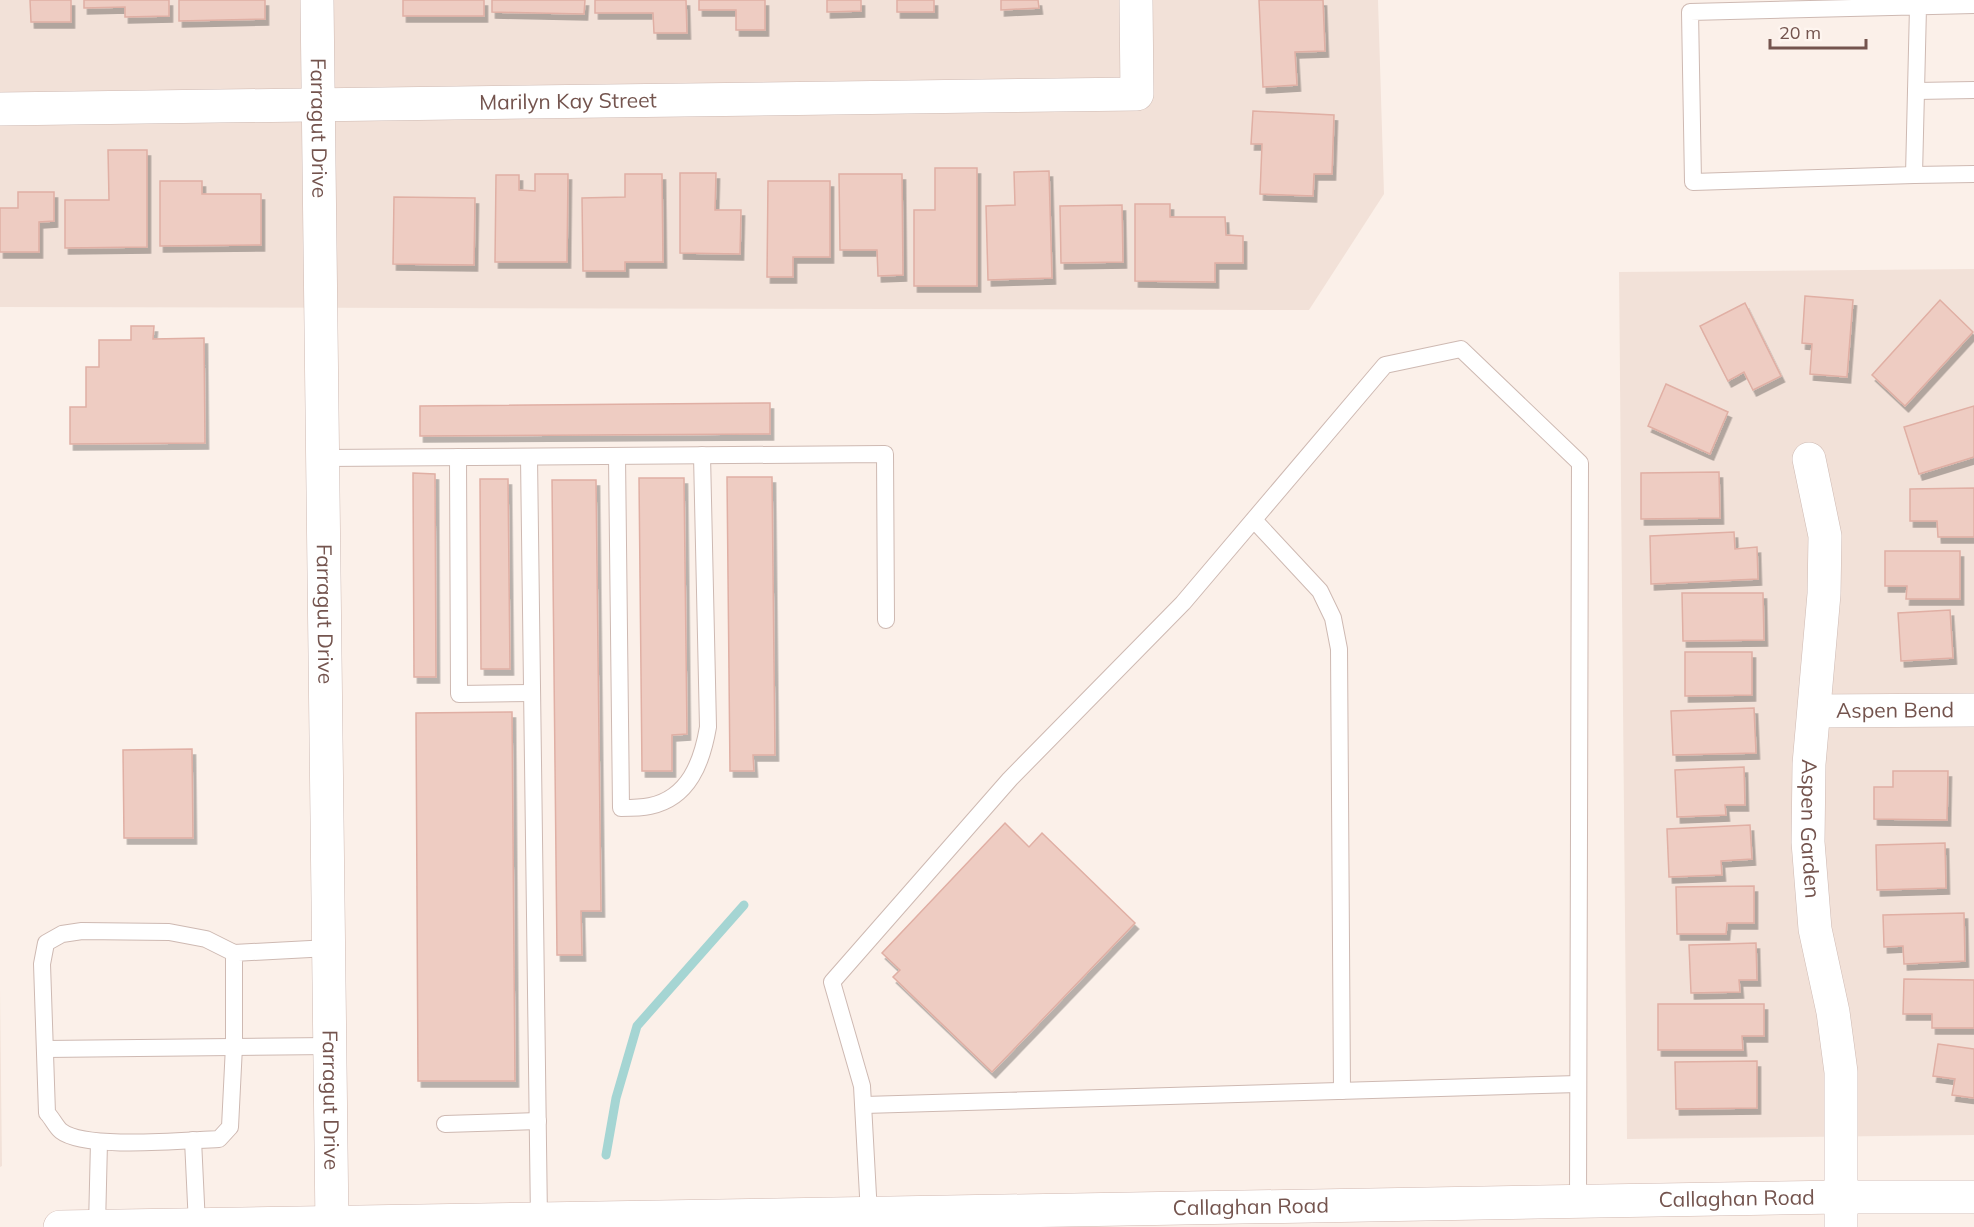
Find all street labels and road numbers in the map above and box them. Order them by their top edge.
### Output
street label: Farragut Drive [306,58,333,198]
street label: Marilyn Kay Street [479,86,657,115]
street label: Farragut Drive [312,544,339,684]
street label: Aspen Bend [1836,696,1954,723]
street label: Aspen Garden [1796,759,1826,899]
street label: Farragut Drive [318,1030,345,1170]
street label: Callaghan Road [1658,1183,1815,1212]
street label: Callaghan Road [1173,1192,1329,1220]

